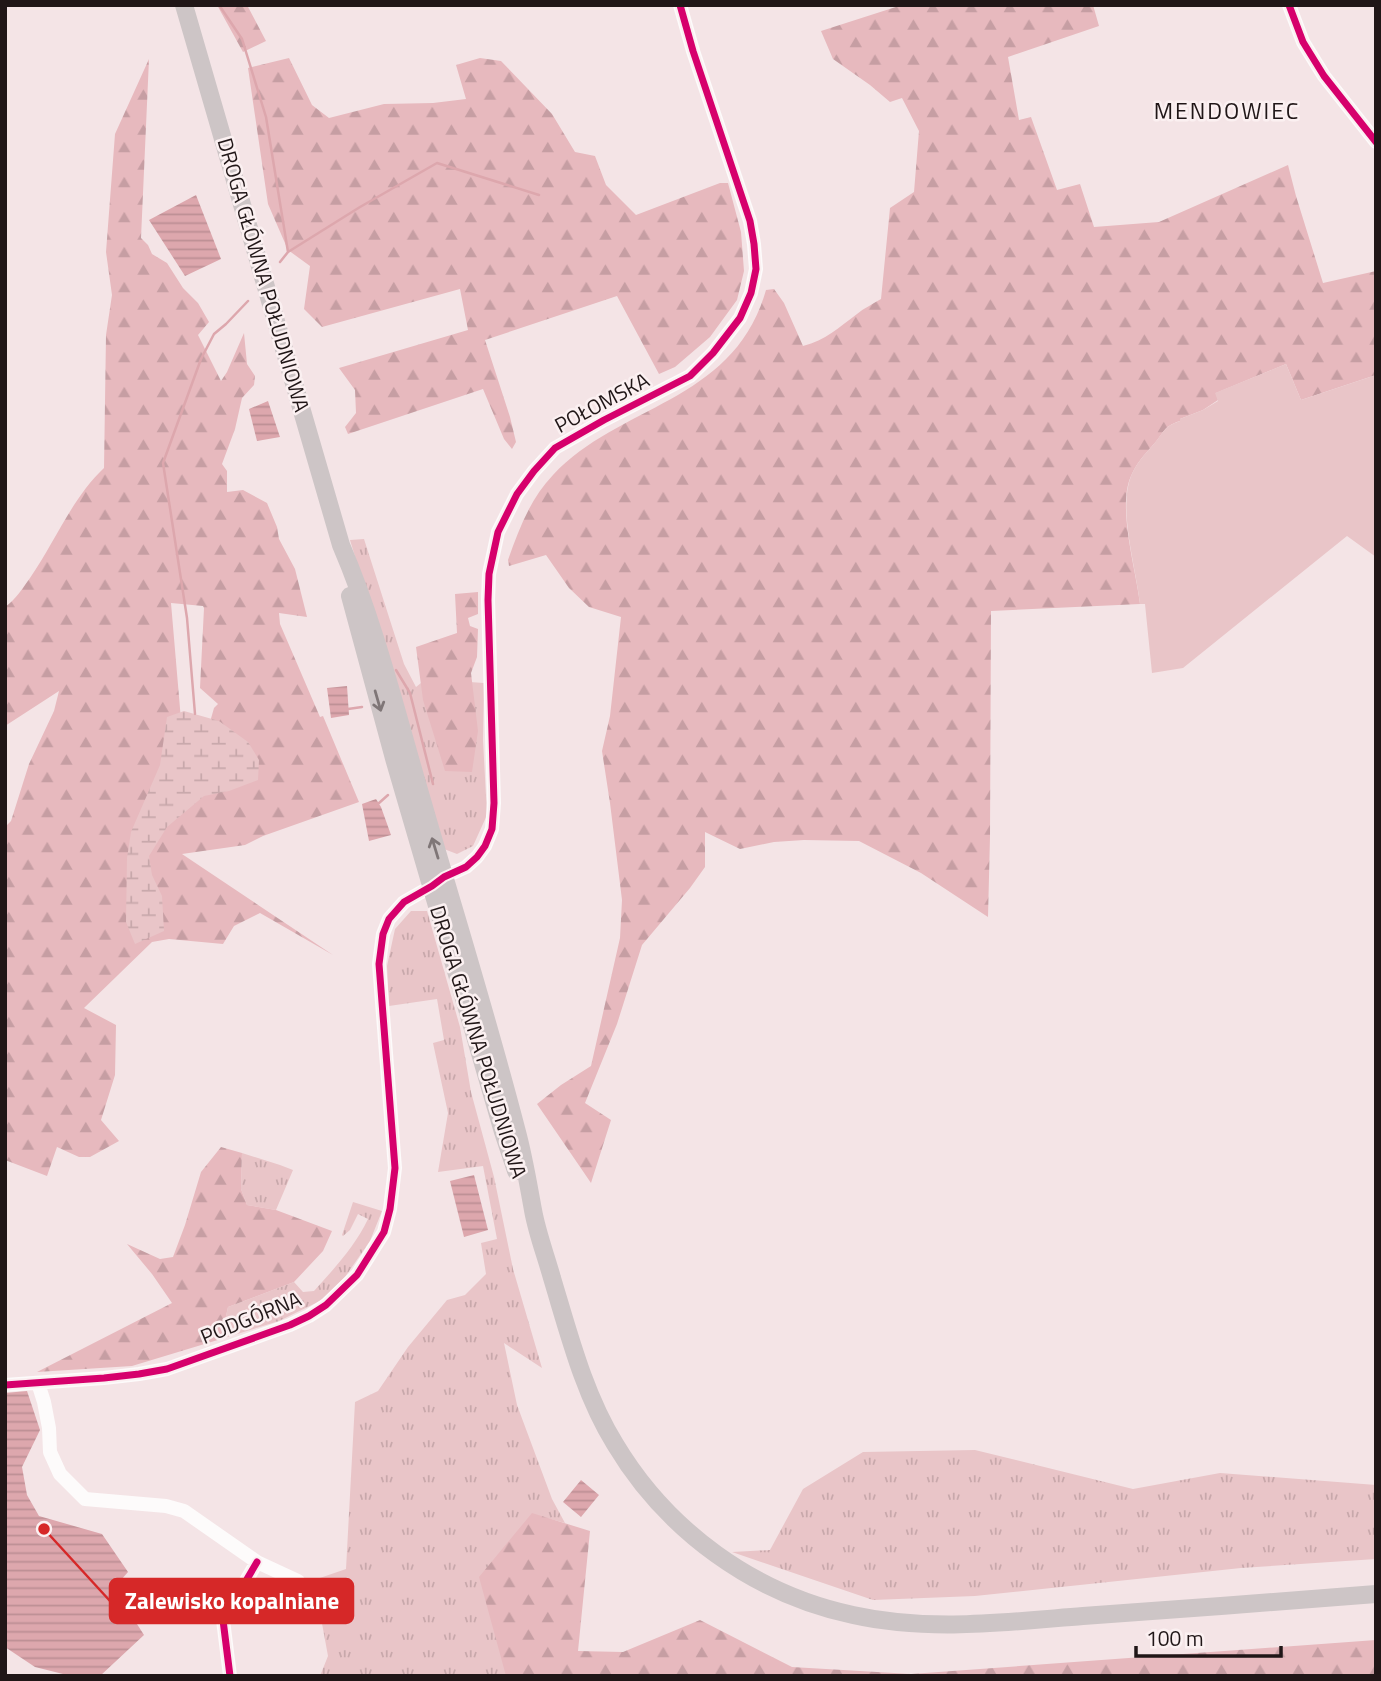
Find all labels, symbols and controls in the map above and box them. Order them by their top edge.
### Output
district label: MENDOWIEC [1154,93,1300,128]
street label: DROGA GŁÓWNA POŁUDNIOWA [209,134,319,416]
street label: POŁOMSKA [548,363,655,441]
one-way arrow [372,690,385,712]
one-way arrow [428,837,441,859]
street label: DROGA GŁÓWNA POŁUDNIOWA [422,901,536,1183]
street label: PODGÓRNA [195,1282,306,1352]
callout: Zalewisko kopalniane [110,1579,353,1623]
text: Zalewisko kopalniane [125,1583,339,1618]
scale bar [1136,1614,1281,1658]
text: 100 m [1146,1622,1203,1654]

